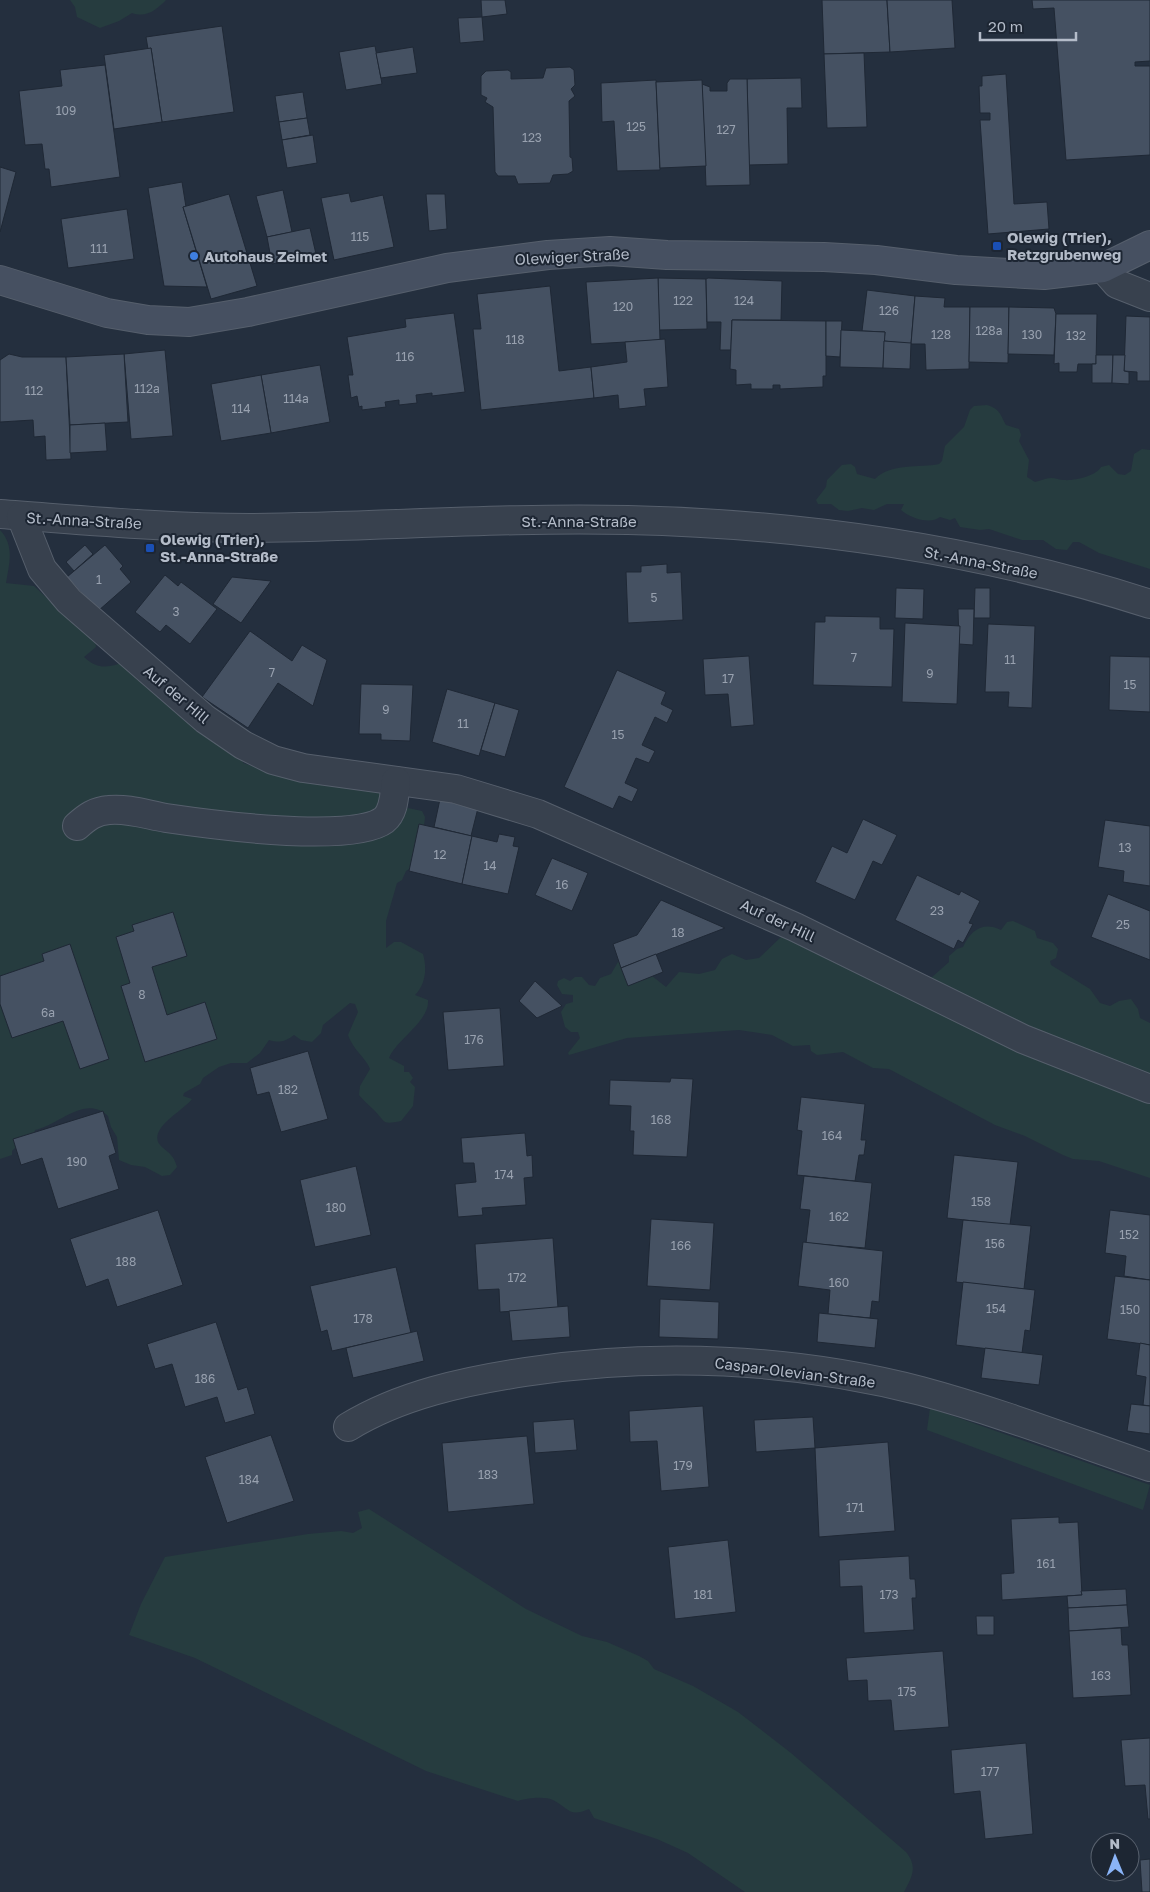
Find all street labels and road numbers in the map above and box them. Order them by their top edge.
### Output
street label: Olewiger Straße [514,244,630,268]
street label: St.-Anna-Straße [26,508,142,532]
street label: St.-Anna-Straße [521,512,637,530]
street label: St.-Anna-Straße [923,542,1040,582]
street label: Auf der Hill [140,661,214,727]
street label: Auf der Hill [738,895,819,945]
street label: Caspar-Olevian-Straße [714,1353,877,1391]

